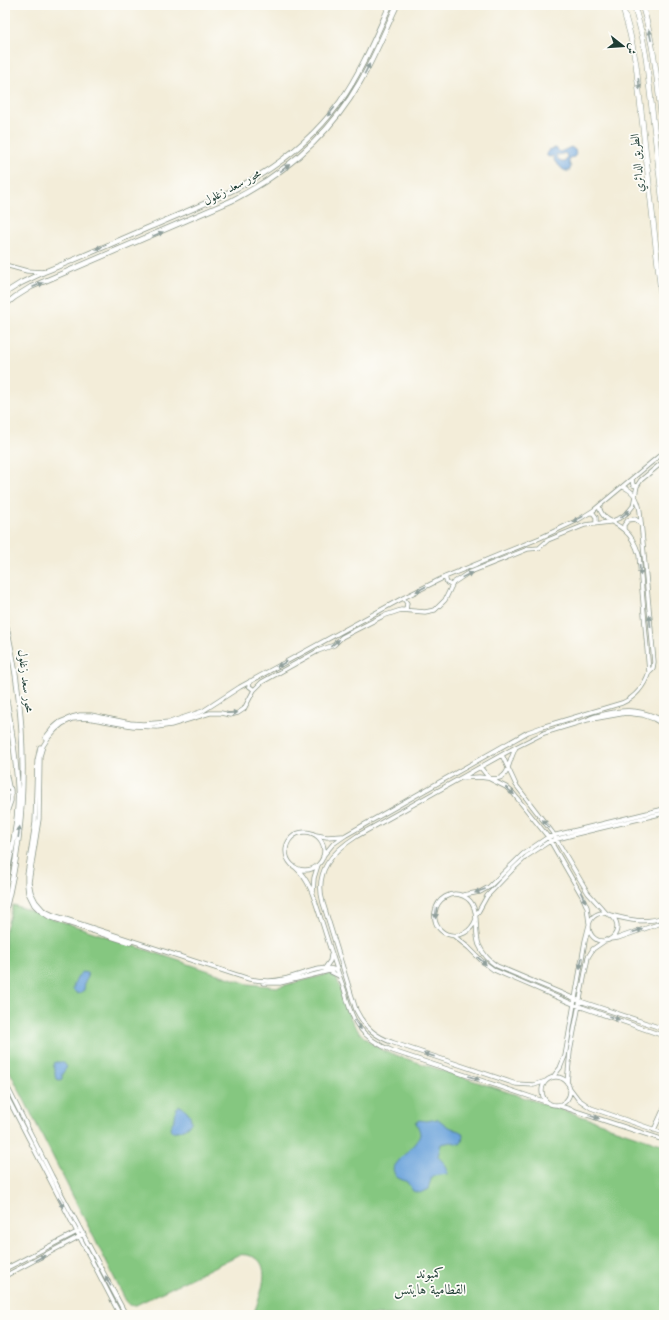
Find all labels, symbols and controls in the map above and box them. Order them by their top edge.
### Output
north arrow [603,26,643,66]
one-way arrow [647,29,653,41]
text: ش [624,42,638,55]
one-way arrow [364,63,370,74]
one-way arrow [636,78,642,90]
one-way arrow [327,107,336,118]
street label: الطريق الدائري [629,132,650,193]
one-way arrow [280,164,290,172]
street label: محور سعد زغلول [202,167,264,209]
one-way arrow [152,230,164,236]
one-way arrow [95,245,107,251]
one-way arrow [32,281,44,288]
one-way arrow [620,510,630,518]
one-way arrow [573,516,584,523]
one-way arrow [637,564,643,576]
one-way arrow [461,571,472,578]
one-way arrow [416,586,427,593]
one-way arrow [647,615,654,628]
one-way arrow [330,638,341,647]
street label: محور سعد زغلول [14,649,35,714]
one-way arrow [276,661,288,667]
one-way arrow [226,710,239,716]
one-way arrow [504,786,515,795]
one-way arrow [541,819,550,830]
one-way arrow [16,826,23,838]
one-way arrow [474,889,486,895]
one-way arrow [580,892,586,903]
one-way arrow [433,907,439,919]
one-way arrow [631,928,643,934]
one-way arrow [477,957,487,966]
one-way arrow [577,957,583,969]
one-way arrow [608,1015,620,1021]
one-way arrow [354,1020,362,1031]
one-way arrow [422,1052,434,1058]
one-way arrow [469,1075,481,1081]
one-way arrow [588,1115,600,1121]
one-way arrow [58,1197,64,1208]
one-way arrow [34,1254,45,1261]
district label: كمبوند القطامية هايتس [394,1266,466,1299]
one-way arrow [105,1275,111,1286]

